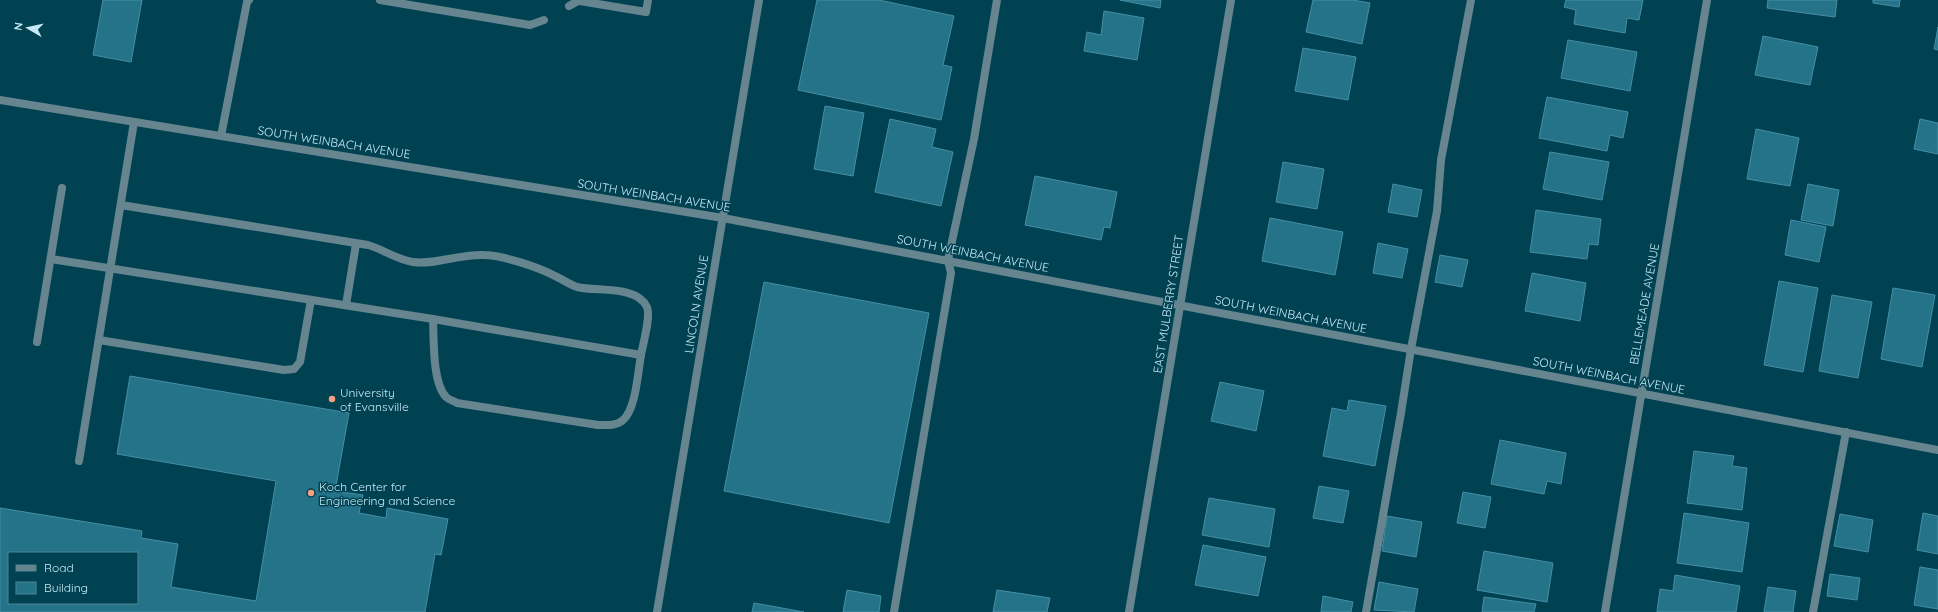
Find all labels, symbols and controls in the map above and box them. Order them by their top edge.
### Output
north arrow [8,8,48,48]
text: N [11,21,26,32]
street label: SOUTH WEINBACH AVENUE [256,122,412,162]
street label: SOUTH WEINBACH AVENUE [576,175,732,215]
street label: SOUTH WEINBACH AVENUE [896,231,1051,275]
street label: EAST MULBERRY STREET [1150,234,1186,374]
street label: BELLEMEADE AVENUE [1626,242,1662,366]
street label: LINCOLN AVENUE [681,254,711,354]
street label: SOUTH WEINBACH AVENUE [1214,292,1369,336]
street label: SOUTH WEINBACH AVENUE [1532,353,1687,397]
place label: University of Evansville [340,385,409,414]
marker: University of Evansville [327,394,337,404]
place label: Koch Center for Engineering and Science [319,479,455,508]
marker: Koch Center for Engineering and Science [306,488,316,498]
legend [8,552,138,604]
text: Road [44,560,74,575]
text: Building [44,580,88,595]

